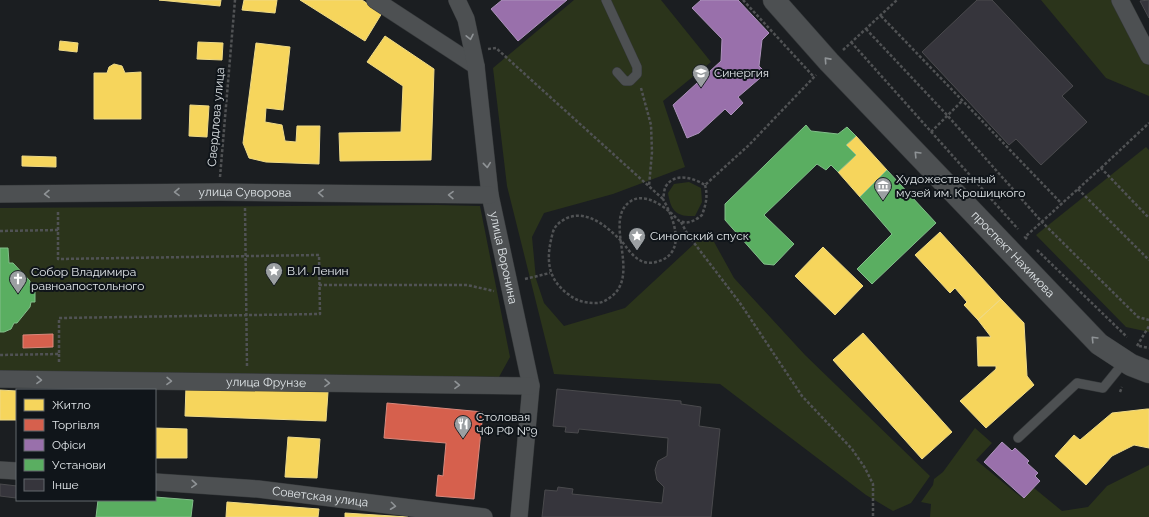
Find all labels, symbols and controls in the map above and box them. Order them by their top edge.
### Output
one-way arrow [465,34,473,40]
one-way arrow [824,57,832,65]
school or university icon: Синергия [691,63,711,88]
place label: Синергия [714,66,769,80]
street label: Свердлова улица [205,67,227,167]
one-way arrow [914,151,922,159]
one-way arrow [482,162,491,168]
place label: Художественный музей им. Крошицкого [896,172,1025,200]
museum icon: Художественный музей им. Крошицкого [873,176,893,201]
street label: улица Суворова [198,185,292,200]
one-way arrow [174,188,180,196]
one-way arrow [318,189,324,197]
one-way arrow [44,190,50,198]
one-way arrow [448,191,454,199]
street label: проспект Нахимова [969,208,1058,300]
street label: улица Воронина [487,210,520,305]
place icon: Синопский спуск [627,226,647,251]
place label: Синопский спуск [650,229,749,243]
place icon: В.И. Ленин [264,261,284,286]
place label: В.И. Ленин [287,264,349,278]
place label: Собор Владимира равноапостольного [31,265,144,293]
church icon: Собор Владимира равноапостольного [8,269,28,294]
one-way arrow [1091,336,1099,344]
street label: улица Фрунзе [226,375,306,390]
one-way arrow [36,376,42,384]
one-way arrow [166,377,172,385]
one-way arrow [324,379,330,387]
one-way arrow [454,381,460,389]
legend [16,389,156,501]
text: Житло [52,398,91,412]
place label: Столовая ЧФ РФ №9 [476,410,538,438]
restaurant icon: Столовая ЧФ РФ №9 [453,414,473,439]
text: Торгівля [52,418,99,432]
text: Офіси [52,438,86,452]
text: Установи [52,458,106,472]
text: Інше [52,478,79,492]
one-way arrow [191,480,197,489]
street label: Советская улица [271,484,369,510]
one-way arrow [390,501,396,510]

